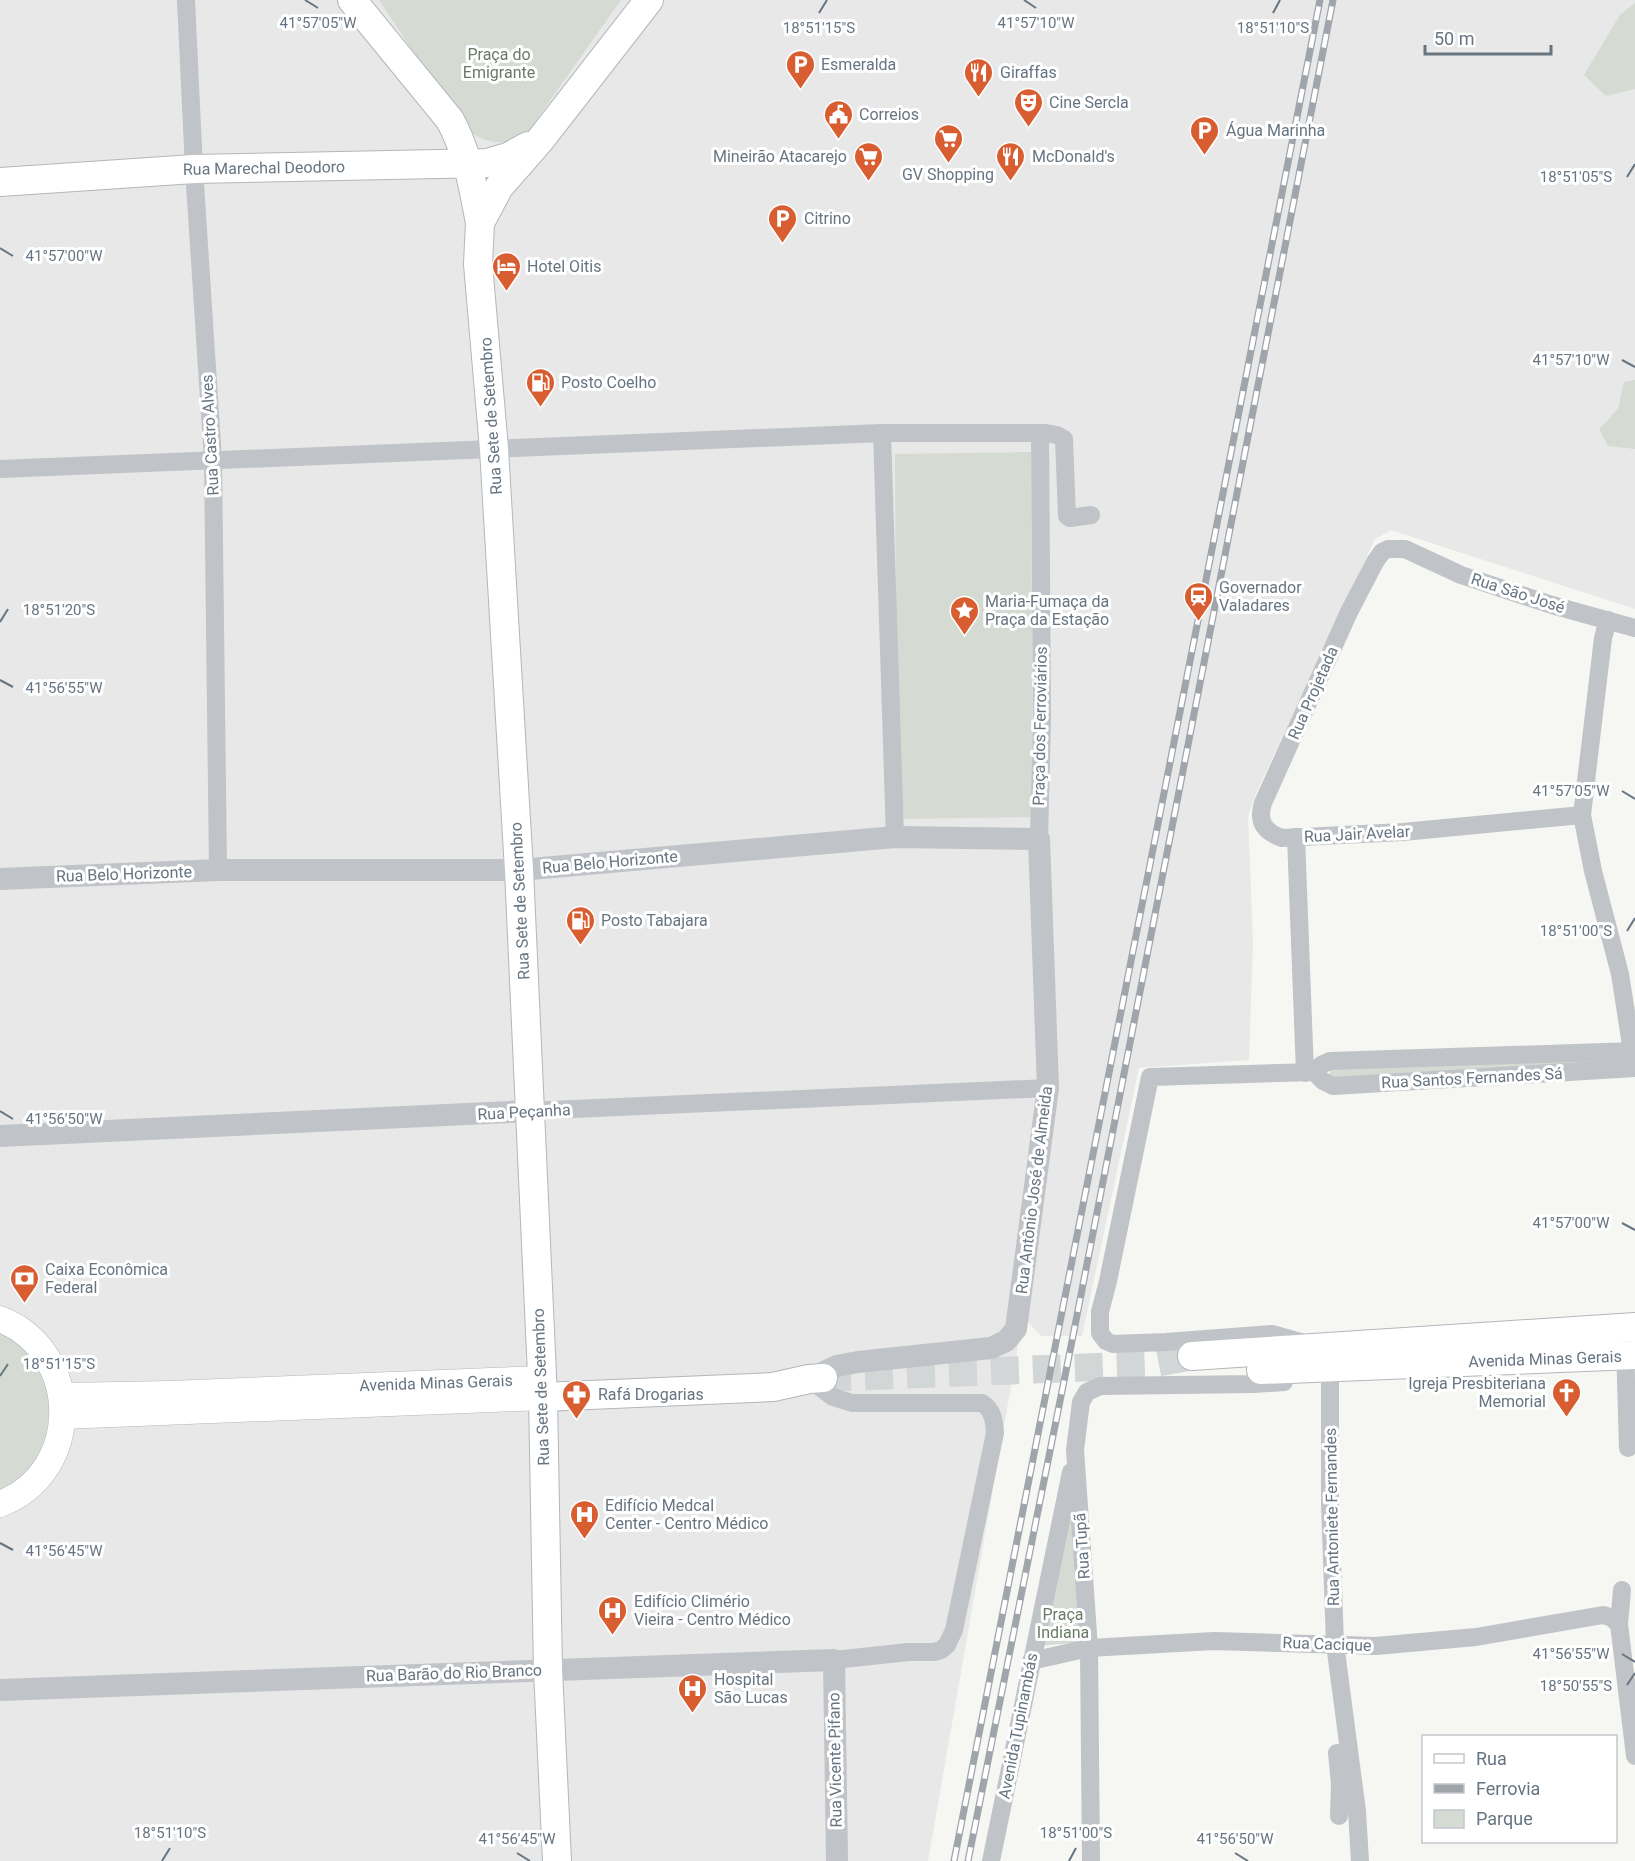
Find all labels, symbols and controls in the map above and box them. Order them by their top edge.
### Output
text: 41°57'05"W [280,14,356,32]
text: 41°57'10"W [998,14,1074,32]
scale bar [1425,18,1551,56]
text: 18°51'15"S [783,19,855,37]
text: 18°51'10"S [1237,19,1309,37]
text: 50 m [1434,28,1474,49]
park label: Praça do Emigrante [463,45,535,82]
parking icon: Esmeralda [784,48,816,90]
place label: Esmeralda [821,55,896,74]
restaurant icon: Giraffas [963,56,995,98]
place label: Giraffas [1000,63,1057,82]
theatre icon: Cine Sercla [1012,86,1044,128]
place label: Cine Sercla [1049,93,1129,112]
public building icon: Correios [822,98,854,140]
place label: Correios [859,105,919,124]
parking icon: Água Marinha [1189,114,1221,156]
place label: Água Marinha [1226,121,1325,140]
supermarket icon: GV Shopping [932,122,964,164]
supermarket icon: Mineirão Atacarejo [852,140,884,182]
restaurant icon: McDonald's [995,140,1027,182]
place label: Mineirão Atacarejo [713,147,847,166]
place label: McDonald's [1032,147,1115,166]
street label: Rua Marechal Deodoro [183,157,345,179]
place label: GV Shopping [902,165,994,184]
text: 18°51'05"S [1540,168,1612,186]
parking icon: Citrino [767,202,799,244]
place label: Citrino [804,209,851,228]
text: 41°57'00"W [26,247,102,265]
hotel icon: Hotel Oitis [490,250,522,292]
place label: Hotel Oitis [527,257,601,276]
street label: Rua Sete de Setembro [476,337,506,495]
text: 41°57'10"W [1533,351,1609,369]
fuel station icon: Posto Coelho [524,366,556,408]
place label: Posto Coelho [561,373,656,392]
street label: Rua Castro Alves [197,374,223,496]
street label: Rua São José [1469,569,1567,617]
place label: Governador Valadares [1219,578,1302,615]
station icon: Governador Valadares [1182,580,1214,622]
place label: Maria-Fumaça da Praça da Estação [985,592,1109,629]
place icon: Maria-Fumaça da Praça da Estação [948,594,980,636]
text: 18°51'20"S [23,601,95,619]
street label: Rua Projetada [1284,644,1342,742]
street label: Praça dos Ferroviários [1029,646,1051,806]
text: 41°56'55"W [26,679,102,697]
text: 41°57'05"W [1533,782,1609,800]
street label: Rua Sete de Setembro [506,822,534,980]
street label: Rua Jair Avelar [1303,822,1411,846]
street label: Rua Belo Horizonte [541,847,679,877]
street label: Rua Belo Horizonte [56,862,192,886]
fuel station icon: Posto Tabajara [564,904,596,946]
place label: Posto Tabajara [601,911,708,930]
text: 18°51'00"S [1540,922,1612,940]
street label: Rua Santos Fernandes Sá [1381,1064,1563,1092]
street label: Rua Antônio José de Almeida [1012,1085,1056,1295]
street label: Rua Peçanha [477,1100,571,1124]
text: 41°56'50"W [26,1110,102,1128]
text: 41°57'00"W [1533,1214,1609,1232]
place label: Caixa Econômica Federal [45,1260,168,1297]
bank icon: Caixa Econômica Federal [8,1262,40,1304]
street label: Rua Sete de Setembro [529,1308,553,1466]
street label: Avenida Minas Gerais [1468,1347,1622,1371]
text: 18°51'15"S [23,1355,95,1373]
street label: Avenida Minas Gerais [359,1371,513,1395]
place label: Igreja Presbiteriana Memorial [1408,1374,1546,1411]
church icon: Igreja Presbiteriana Memorial [1551,1376,1583,1418]
pharmacy icon: Rafá Drogarias [561,1378,593,1420]
place label: Rafá Drogarias [598,1385,704,1404]
street label: Rua Antoniete Fernandes [1321,1428,1343,1606]
place label: Edifício Medcal Center - Centro Médico [605,1496,768,1533]
hospital icon: Edifício Medcal Center - Centro Médico [568,1498,600,1540]
street label: Rua Tupã [1070,1512,1094,1580]
text: 41°56'45"W [26,1542,102,1560]
place label: Edifício Climério Vieira - Centro Médico [634,1592,791,1629]
hospital icon: Edifício Climério Vieira - Centro Médico [597,1594,629,1636]
park label: Praça Indiana [1037,1605,1089,1642]
street label: Rua Cacique [1282,1633,1372,1655]
text: 41°56'55"W [1533,1645,1609,1663]
street label: Avenida Tupinambás [995,1651,1041,1801]
street label: Rua Barão do Rio Branco [366,1660,542,1686]
place label: Hospital São Lucas [714,1670,788,1707]
hospital icon: Hospital São Lucas [677,1672,709,1714]
text: 18°50'55"S [1540,1677,1612,1695]
street label: Rua Vicente Pifano [824,1692,846,1828]
legend [1422,1735,1617,1843]
text: Rua [1476,1748,1507,1769]
text: Ferrovia [1476,1778,1540,1799]
text: Parque [1476,1808,1533,1829]
text: 18°51'10"S [134,1824,206,1842]
text: 18°51'00"S [1040,1824,1112,1842]
text: 41°56'45"W [479,1830,555,1848]
text: 41°56'50"W [1197,1830,1273,1848]

